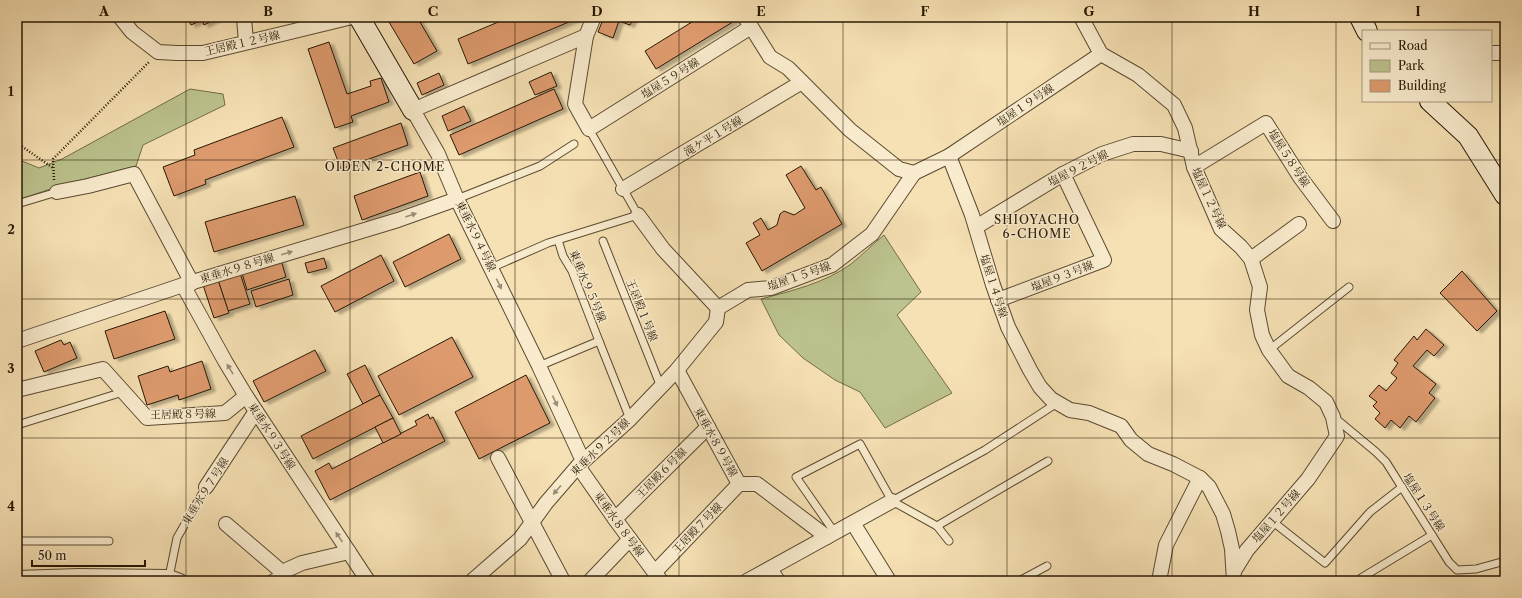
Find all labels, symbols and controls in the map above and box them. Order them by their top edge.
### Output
text: A [98,3,110,19]
text: B [263,3,273,19]
text: C [428,3,438,19]
text: D [591,3,603,19]
text: E [756,3,766,19]
text: F [921,3,930,19]
text: G [1083,3,1095,19]
text: H [1248,3,1260,19]
text: I [1415,3,1421,19]
street label: 王居殿１２号線 [203,28,281,58]
legend [1362,30,1492,102]
text: Road [1398,38,1428,53]
street label: 塩屋５９号線 [638,55,702,101]
text: Park [1398,58,1425,73]
text: Building [1398,78,1446,93]
street label: 塩屋１９号線 [994,81,1056,129]
text: 1 [8,83,14,99]
street label: 滝ケ平１号線 [681,113,745,159]
street label: 塩屋５８号線 [1265,127,1313,189]
street label: 塩屋９２号線 [1045,147,1111,189]
district label: OIDEN 2-CHOME [325,159,445,174]
street label: 塩屋１２号線 [1189,165,1229,231]
street label: 東垂水９４号線 [453,198,499,274]
one-way arrow [406,211,418,217]
district label: SHIOYACHO 6-CHOME [994,212,1080,241]
text: 2 [7,221,15,237]
street label: 東垂水９５号線 [567,248,609,324]
street label: 東垂水９８号線 [198,250,276,286]
one-way arrow [281,250,293,256]
street label: 塩屋１４号線 [977,252,1011,320]
street label: 塩屋９３号線 [1029,258,1095,294]
street label: 塩屋１５号線 [766,259,832,293]
street label: 王居殿１号線 [623,277,661,343]
one-way arrow [496,278,502,290]
text: 3 [7,360,15,376]
one-way arrow [226,364,234,374]
one-way arrow [552,396,558,407]
street label: 東垂水９３号線 [245,400,299,472]
street label: 東垂水８９号線 [691,405,741,479]
street label: 王居殿８号線 [150,406,216,422]
street label: 東垂水９２号線 [567,415,633,479]
street label: 王居殿６号線 [633,445,689,501]
street label: 東垂水９７号線 [179,455,231,527]
street label: 塩屋１３号線 [1400,471,1448,533]
one-way arrow [553,486,562,495]
street label: 塩屋１２号線 [1249,487,1303,545]
street label: 東垂水８８号線 [591,489,647,559]
text: 4 [7,498,15,514]
street label: 王居殿７号線 [669,499,725,557]
one-way arrow [335,532,343,542]
scale bar [32,542,145,568]
text: 50 m [38,548,67,563]

